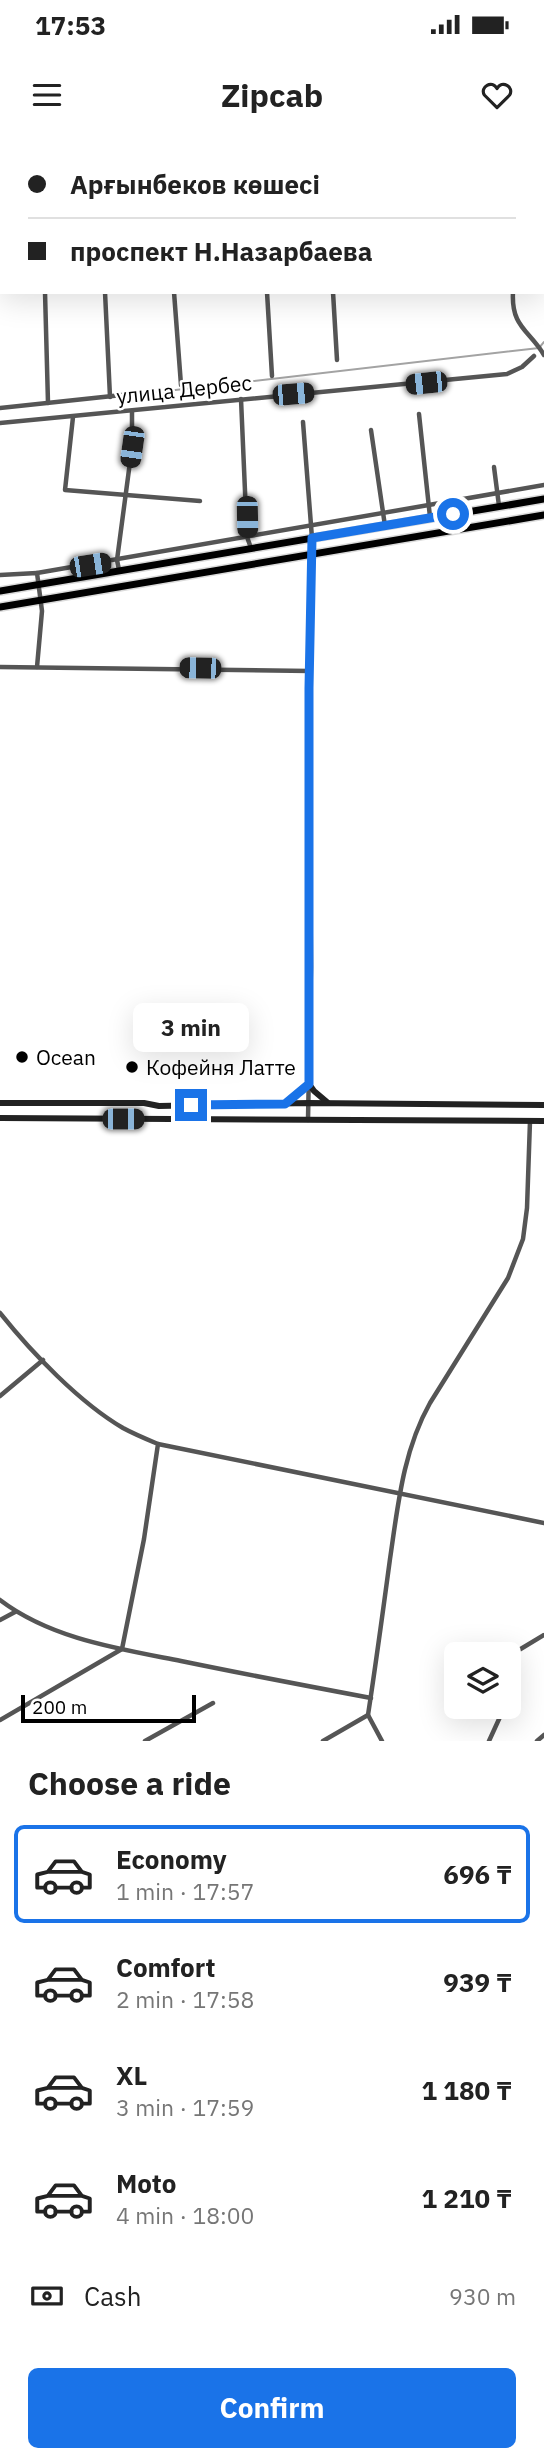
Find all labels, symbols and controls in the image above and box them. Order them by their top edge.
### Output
text: 17:53 [35,8,106,42]
text: Zipcab [221,74,323,116]
icon: menu [28,76,66,114]
icon: heart [478,76,516,114]
text: Арғынбеков көшесі [70,167,320,201]
text: проспект Н.Назарбаева [70,234,373,268]
street label: улица Дербес [115,368,253,410]
car [405,370,448,396]
car [272,382,315,406]
car [119,425,146,469]
car [237,496,258,538]
route start [437,498,469,530]
car [68,551,113,579]
car [179,657,222,679]
callout: 3 min [133,1004,249,1052]
text: 3 min [161,1012,221,1042]
place label: Ocean [36,1043,96,1071]
marker: Ocean [14,1049,30,1065]
place label: Кофейня Латте [146,1053,296,1081]
marker: Кофейня Латте [124,1059,140,1075]
route end [175,1089,207,1121]
car [103,1109,145,1130]
map controls [444,1642,521,1719]
button: layers [444,1642,521,1719]
scale bar [21,1692,196,1724]
text: 200 m [32,1695,87,1719]
text: Choose a ride [28,1762,231,1804]
text: Economy [116,1842,227,1876]
icon: car [32,1843,95,1906]
text: 696 ₸ [443,1857,512,1891]
text: 1 min · 17:57 [116,1876,254,1906]
text: Comfort [116,1950,215,1984]
icon: car [32,1951,95,2014]
text: 939 ₸ [443,1965,512,1999]
text: 2 min · 17:58 [116,1984,254,2014]
text: XL [116,2058,147,2092]
icon: car [32,2059,95,2122]
text: 1 180 ₸ [422,2073,512,2107]
text: 3 min · 17:59 [116,2092,254,2122]
text: Moto [116,2166,176,2200]
icon: car [32,2167,95,2230]
text: 1 210 ₸ [422,2181,512,2215]
text: 4 min · 18:00 [116,2200,254,2230]
icon: cash [28,2277,66,2315]
text: Cash [84,2279,141,2313]
text: 930 m [449,2281,516,2311]
button: Confirm [28,2368,516,2448]

